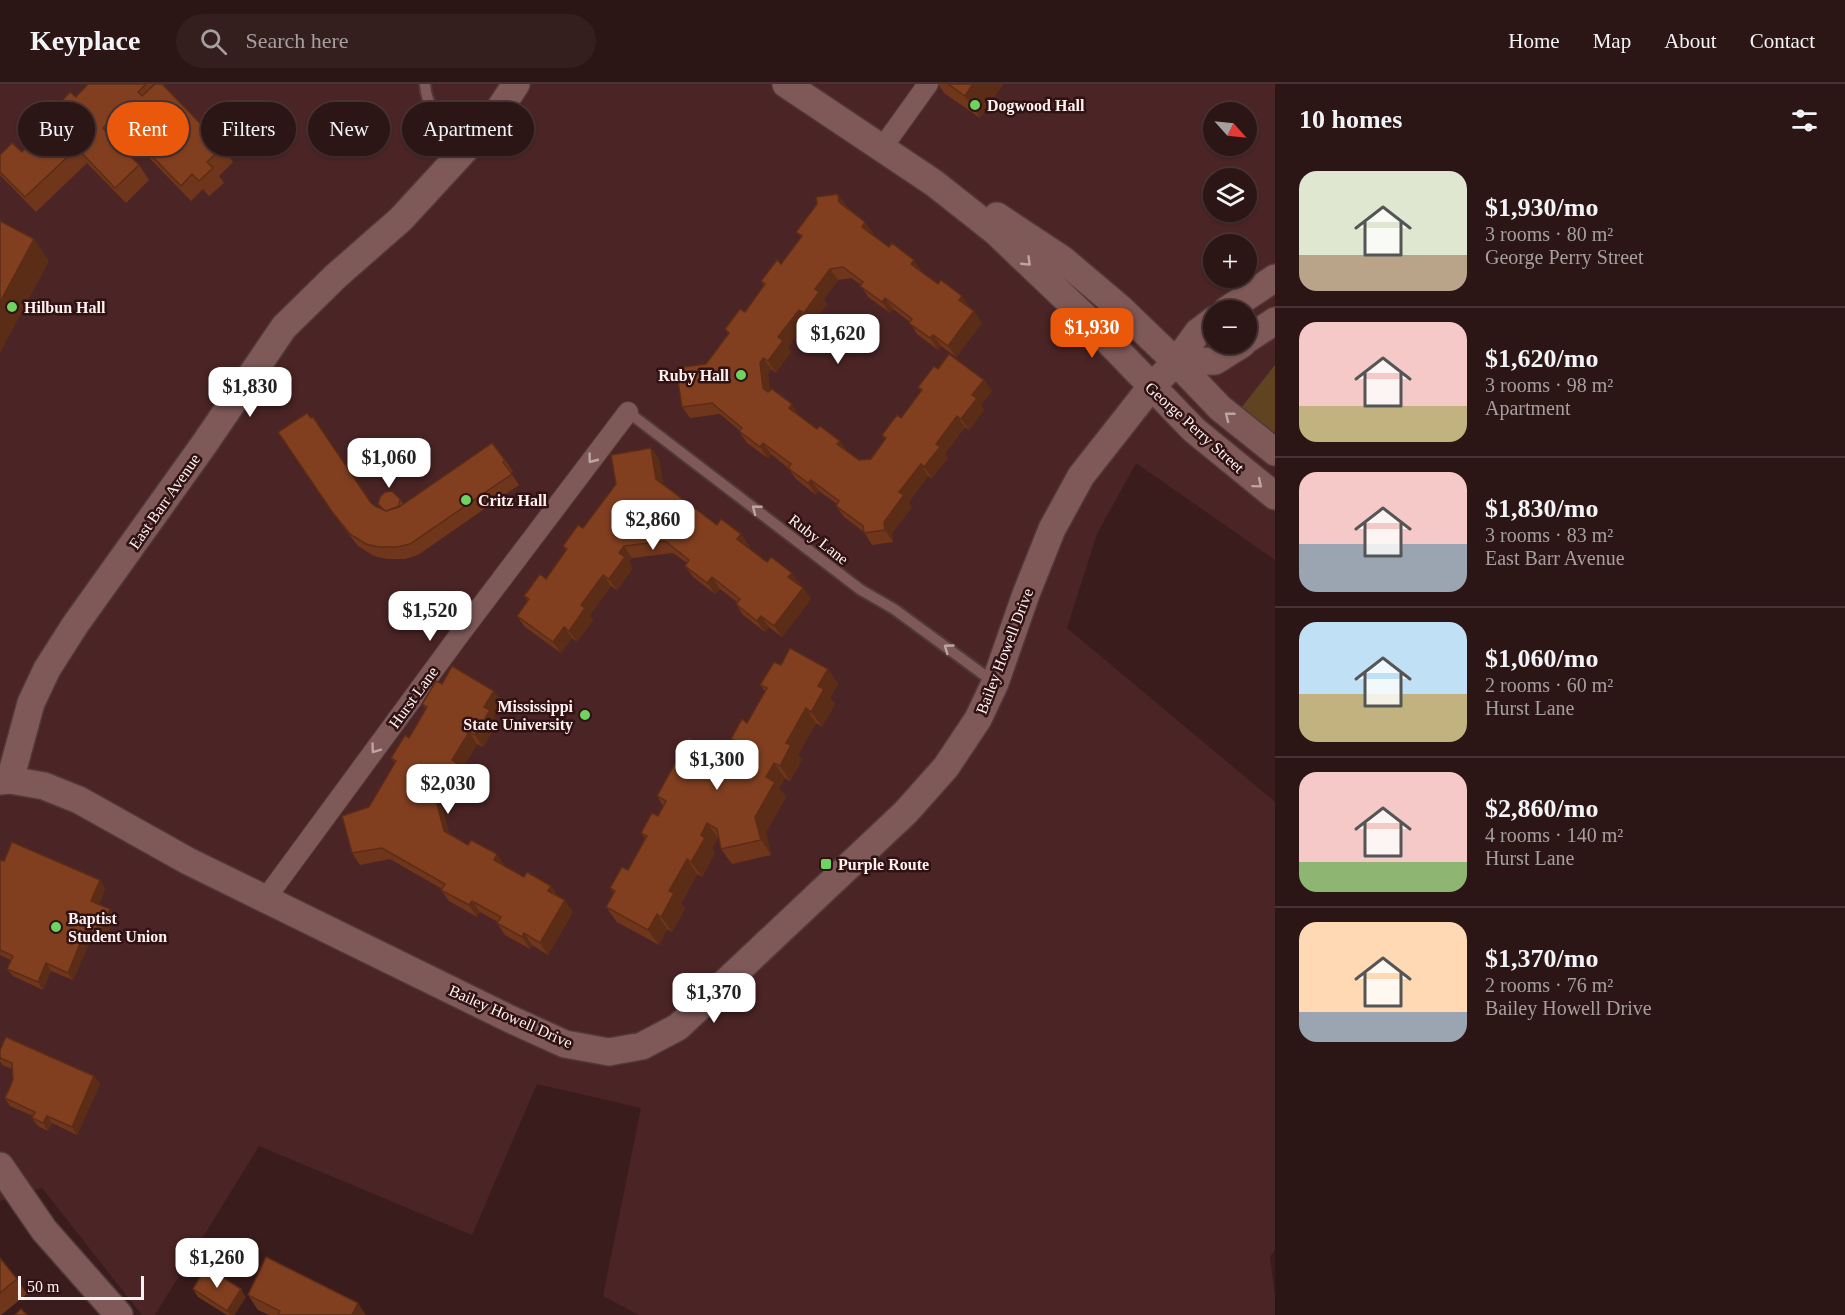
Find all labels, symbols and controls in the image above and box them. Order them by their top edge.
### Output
search box [176,14,596,68]
text: Keyplace [30,25,140,56]
icon: search [197,25,230,58]
text: Search here [245,28,349,53]
text: Home [1508,29,1560,53]
text: Map [1593,29,1631,53]
text: About [1664,29,1717,53]
text: Contact [1750,29,1815,53]
place label: Dogwood Hall [987,97,1085,115]
marker: Dogwood Hall [968,98,982,112]
chip: Buy [18,102,95,156]
chip: Rent [107,102,189,156]
chip: Filters [201,102,296,156]
chip: New [308,102,390,156]
chip: Apartment [402,102,534,156]
north arrow [1203,102,1257,156]
map controls [1203,102,1257,354]
icon: filters [1788,104,1821,137]
text: 10 homes [1299,105,1402,134]
button: layers [1203,168,1257,222]
text: $1,930/mo [1485,193,1598,222]
icon: home [1347,195,1419,267]
text: 3 rooms · 80 m² [1485,223,1613,245]
button: + [1203,234,1257,288]
text: George Perry Street [1485,246,1643,268]
one-way arrow [1020,255,1030,266]
place label: Hilbun Hall [24,299,106,316]
marker: Hilbun Hall [5,300,19,314]
button: − [1203,300,1257,354]
pin: $1,930 [1043,308,1141,359]
pin: $1,620 [789,314,887,365]
text: $1,930 [1065,316,1120,338]
text: $1,620 [811,322,866,344]
text: $1,620/mo [1485,344,1598,373]
icon: home [1347,346,1419,418]
pin: $1,830 [201,367,299,418]
place label: Ruby Hall [658,367,730,385]
marker: Ruby Hall [734,368,748,382]
text: 3 rooms · 98 m² [1485,374,1613,396]
text: $1,830 [223,375,278,397]
street label: George Perry Street [1141,379,1248,477]
text: Apartment [1485,397,1571,419]
one-way arrow [1225,412,1236,423]
pin: $1,060 [340,438,438,489]
text: $1,060 [362,446,417,468]
street label: East Barr Avenue [125,451,203,552]
one-way arrow [589,452,600,463]
one-way arrow [1251,477,1262,488]
place label: Critz Hall [478,492,547,509]
marker: Critz Hall [459,493,473,507]
text: $1,830/mo [1485,494,1598,523]
icon: home [1347,496,1419,568]
pin: $2,860 [604,500,702,551]
one-way arrow [752,506,763,517]
text: $2,860 [626,508,681,530]
street label: Ruby Lane [785,511,852,569]
text: 3 rooms · 83 m² [1485,524,1613,546]
text: East Barr Avenue [1485,547,1625,569]
street label: Bailey Howell Drive [973,586,1037,717]
pin: $1,520 [381,591,479,642]
text: $1,520 [403,599,458,621]
text: $1,060/mo [1485,644,1598,673]
one-way arrow [944,645,955,656]
icon: home [1347,646,1419,718]
street label: Hurst Lane [386,663,441,731]
text: 2 rooms · 60 m² [1485,674,1613,696]
text: Hurst Lane [1485,697,1574,719]
place label: Mississippi State University [463,698,574,734]
marker: Mississippi State University [578,708,592,722]
pin: $1,300 [668,740,766,791]
one-way arrow [371,743,382,754]
text: $1,300 [690,748,745,770]
pin: $2,030 [399,764,497,815]
text: $2,030 [421,772,476,794]
text: $2,860/mo [1485,794,1598,823]
icon: home [1347,796,1419,868]
text: 4 rooms · 140 m² [1485,824,1623,846]
text: Hurst Lane [1485,847,1574,869]
place label: Purple Route [838,856,929,874]
marker: Purple Route [819,857,833,871]
place label: Baptist Student Union [68,910,167,945]
marker: Baptist Student Union [49,920,63,934]
text: $1,370/mo [1485,944,1598,973]
icon: home [1347,946,1419,1018]
pin: $1,370 [665,973,763,1024]
text: 2 rooms · 76 m² [1485,974,1613,996]
text: $1,370 [687,981,742,1003]
street label: Bailey Howell Drive [446,982,575,1052]
text: Bailey Howell Drive [1485,997,1652,1019]
pin: $1,260 [168,1238,266,1289]
text: $1,260 [190,1246,245,1268]
scale bar [18,1273,144,1300]
text: 50 m [27,1278,59,1295]

